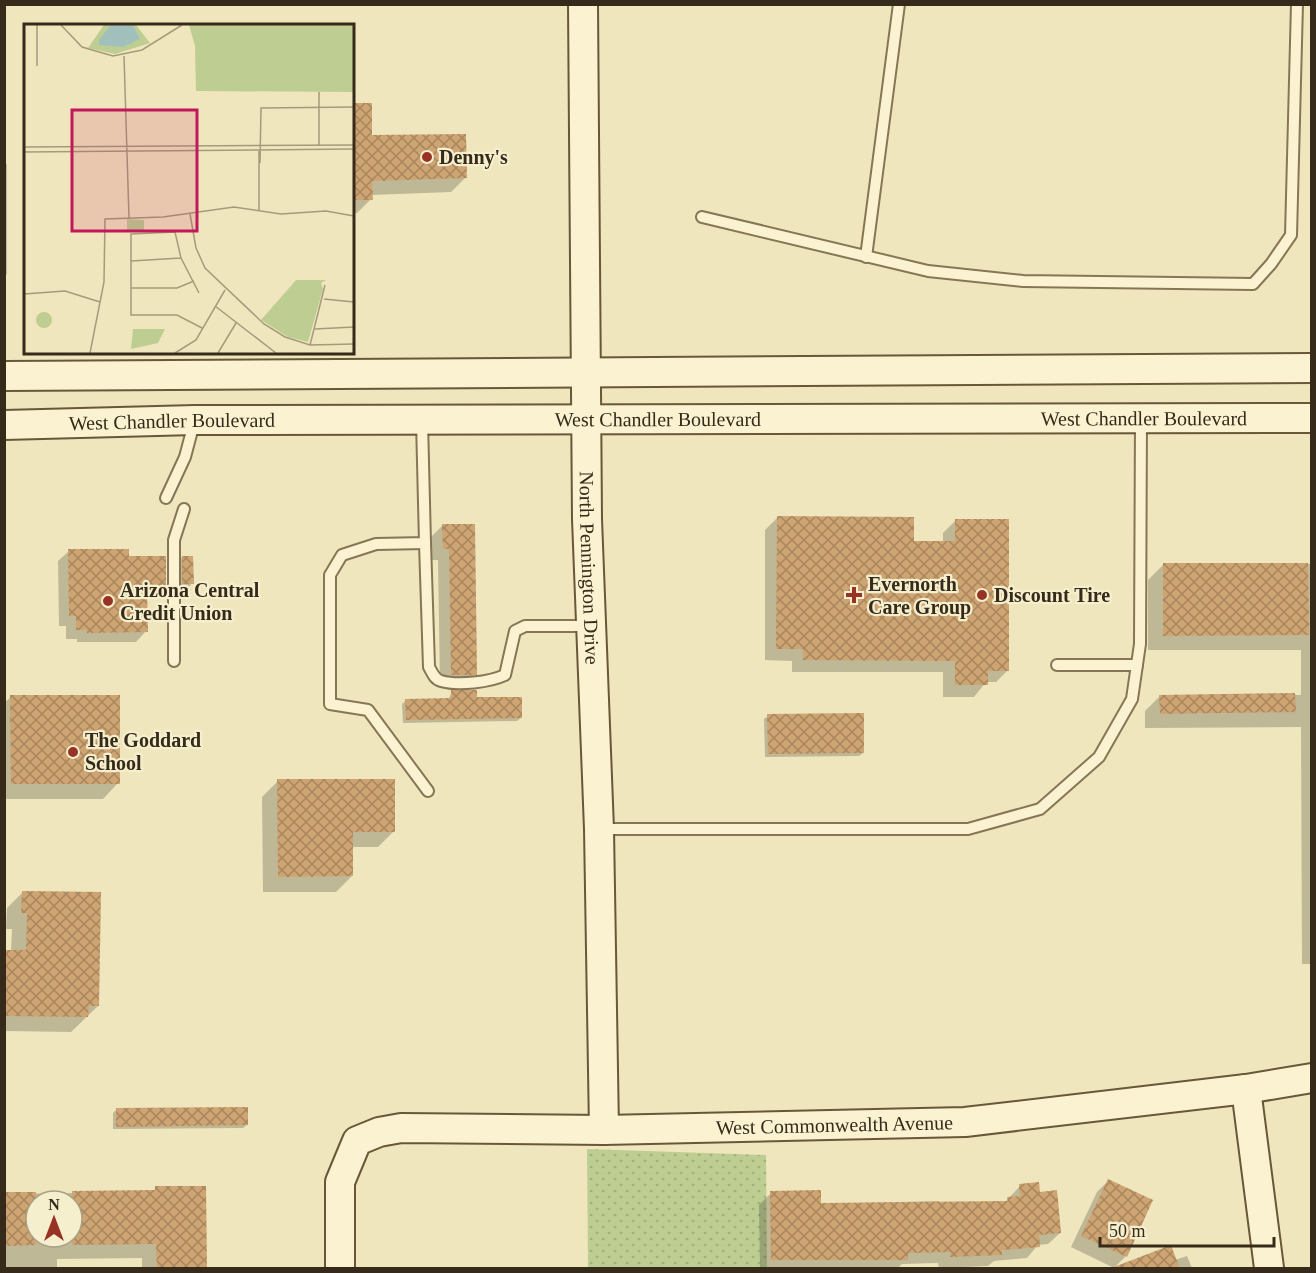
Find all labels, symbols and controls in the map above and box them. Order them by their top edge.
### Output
inset map [24,24,354,354]
place label: Denny's [439,146,508,169]
marker: Denny's [420,150,434,164]
street label: West Chandler Boulevard [1041,407,1247,429]
street label: West Chandler Boulevard [555,408,761,430]
street label: West Chandler Boulevard [69,409,275,434]
street label: North Pennington Drive [576,471,604,665]
place label: Evernorth Care Group [868,573,971,619]
place label: Arizona Central Credit Union [120,579,260,624]
place label: Discount Tire [994,584,1110,606]
marker: Evernorth Care Group [845,586,863,604]
marker: Discount Tire [975,588,989,602]
marker: Arizona Central Credit Union [101,594,115,608]
place label: The Goddard School [85,729,201,774]
marker: The Goddard School [66,745,80,759]
street label: West Commonwealth Avenue [716,1111,953,1139]
north arrow [24,1189,84,1249]
text: N [48,1196,60,1213]
scale bar [1100,1210,1274,1248]
text: 50 m [1109,1221,1146,1241]

